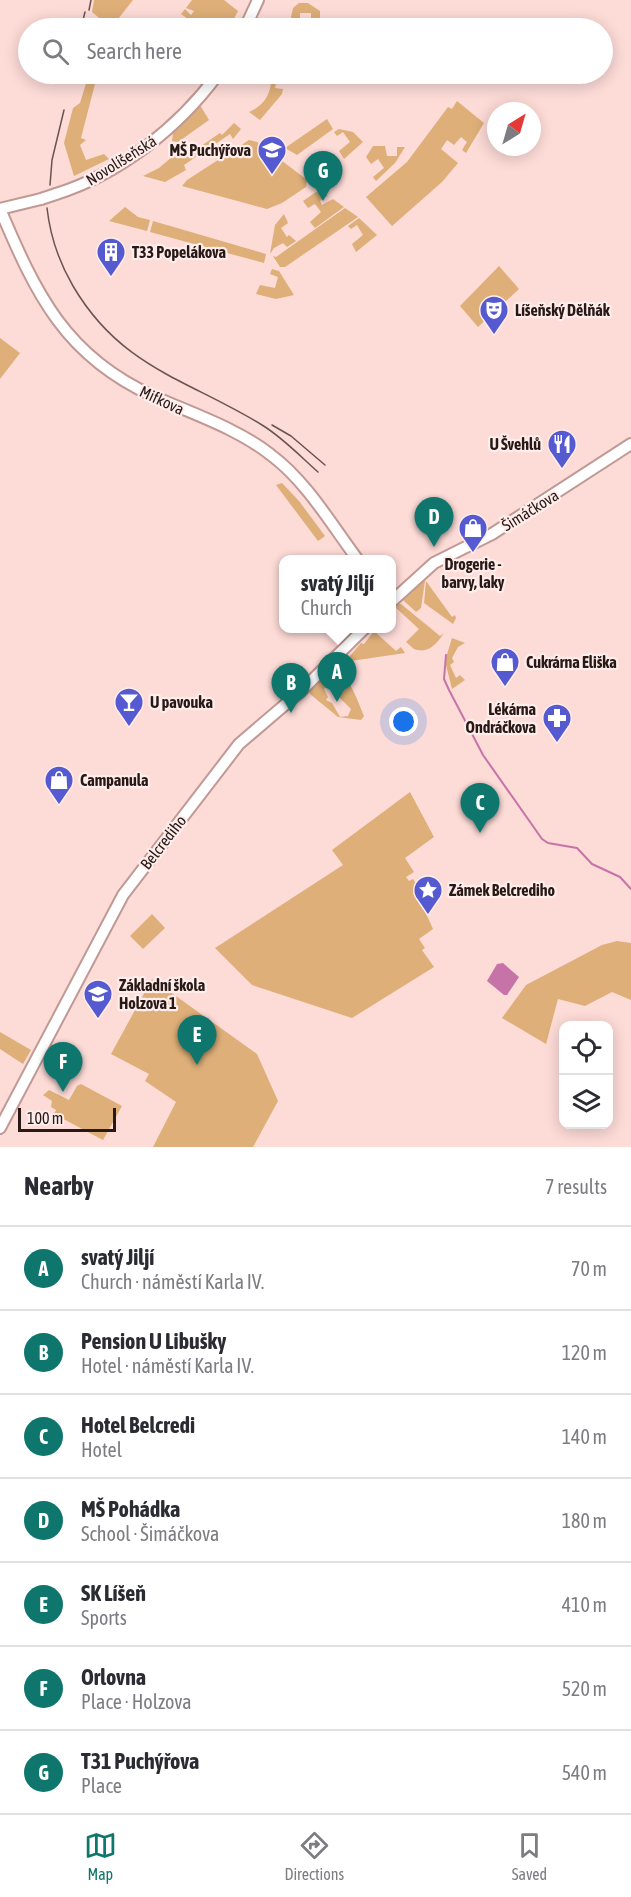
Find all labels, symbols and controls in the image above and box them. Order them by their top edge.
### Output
search box [18,18,613,84]
icon: search [39,35,72,68]
text: Search here [87,38,182,64]
north arrow [487,102,541,156]
street label: Novolíšeňská [83,131,159,189]
school or university icon: MŠ Puchýřova [256,134,288,176]
place label: MŠ Puchýřova [170,141,251,159]
pin: G [304,152,342,201]
building icon: T33 Popelákova [95,236,127,278]
place label: T33 Popelákova [132,243,226,261]
theatre icon: Líšeňský Dělňák [478,294,510,336]
place label: Líšeňský Dělňák [515,301,611,319]
street label: Mifkova [137,382,187,418]
restaurant icon: U Švehlů [546,428,578,470]
place label: U Švehlů [489,435,541,453]
street label: Šimáčkova [498,486,562,534]
pin: D [414,498,454,547]
shop icon: Drogerie - barvy, laky [457,512,489,554]
popup [279,555,396,633]
place label: Drogerie - barvy, laky [442,555,505,591]
text: svatý Jiljí [301,570,374,596]
text: Church [301,596,352,619]
shop icon: Cukrárna Eliška [489,646,521,688]
pin: A [318,652,356,702]
place label: Cukrárna Eliška [526,653,617,671]
pin: B [272,664,310,713]
bar icon: U pavouka [113,686,145,728]
place label: U pavouka [150,693,213,711]
place label: Lékárna Ondráčkova [466,700,536,736]
pharmacy icon: Lékárna Ondráčkova [541,702,573,744]
your location [389,707,418,736]
shop icon: Campanula [43,764,75,806]
place label: Campanula [80,771,148,789]
pin: C [460,784,500,833]
street label: Belcrediho [136,812,190,872]
place icon: Zámek Belcrediho [412,874,444,916]
place label: Zámek Belcrediho [449,881,555,899]
place label: Základní škola Holzova 1 [119,976,205,1012]
school or university icon: Základní škola Holzova 1 [82,978,114,1020]
pin: E [178,1016,216,1065]
map controls [559,1021,613,1129]
button: locate [559,1021,613,1075]
pin: F [44,1042,82,1092]
button: layers [559,1075,613,1129]
scale bar [18,1105,116,1132]
text: 100 m [27,1109,63,1127]
text: Nearby [24,1171,94,1201]
text: 7 results [545,1175,607,1198]
text: svatý Jiljí [81,1244,154,1270]
text: A [39,1257,48,1280]
text: 70 m [571,1257,607,1280]
text: Church · náměstí Karla IV. [81,1270,264,1293]
text: Pension U Libušky [81,1328,226,1354]
text: B [39,1341,48,1364]
text: 120 m [562,1341,607,1364]
text: Hotel · náměstí Karla IV. [81,1354,254,1377]
text: Hotel Belcredi [81,1412,195,1438]
text: C [39,1425,48,1448]
text: 140 m [562,1425,607,1448]
text: Hotel [81,1438,122,1461]
text: MŠ Pohádka [81,1496,180,1522]
text: D [38,1509,49,1532]
text: 180 m [562,1509,607,1532]
text: School · Šimáčkova [81,1522,219,1545]
text: SK Líšeň [81,1580,146,1606]
text: E [39,1593,48,1616]
text: 410 m [562,1593,607,1616]
text: Sports [81,1606,127,1629]
text: Orlovna [81,1664,146,1690]
text: F [39,1677,48,1700]
text: 520 m [562,1677,607,1700]
text: Place · Holzova [81,1690,192,1713]
text: T31 Puchýřova [81,1748,199,1774]
text: G [38,1761,49,1784]
text: 540 m [562,1761,607,1784]
text: Place [81,1774,122,1797]
tab: Map [84,1829,117,1883]
tab: Directions [284,1829,344,1883]
tab: Saved [512,1829,547,1883]

